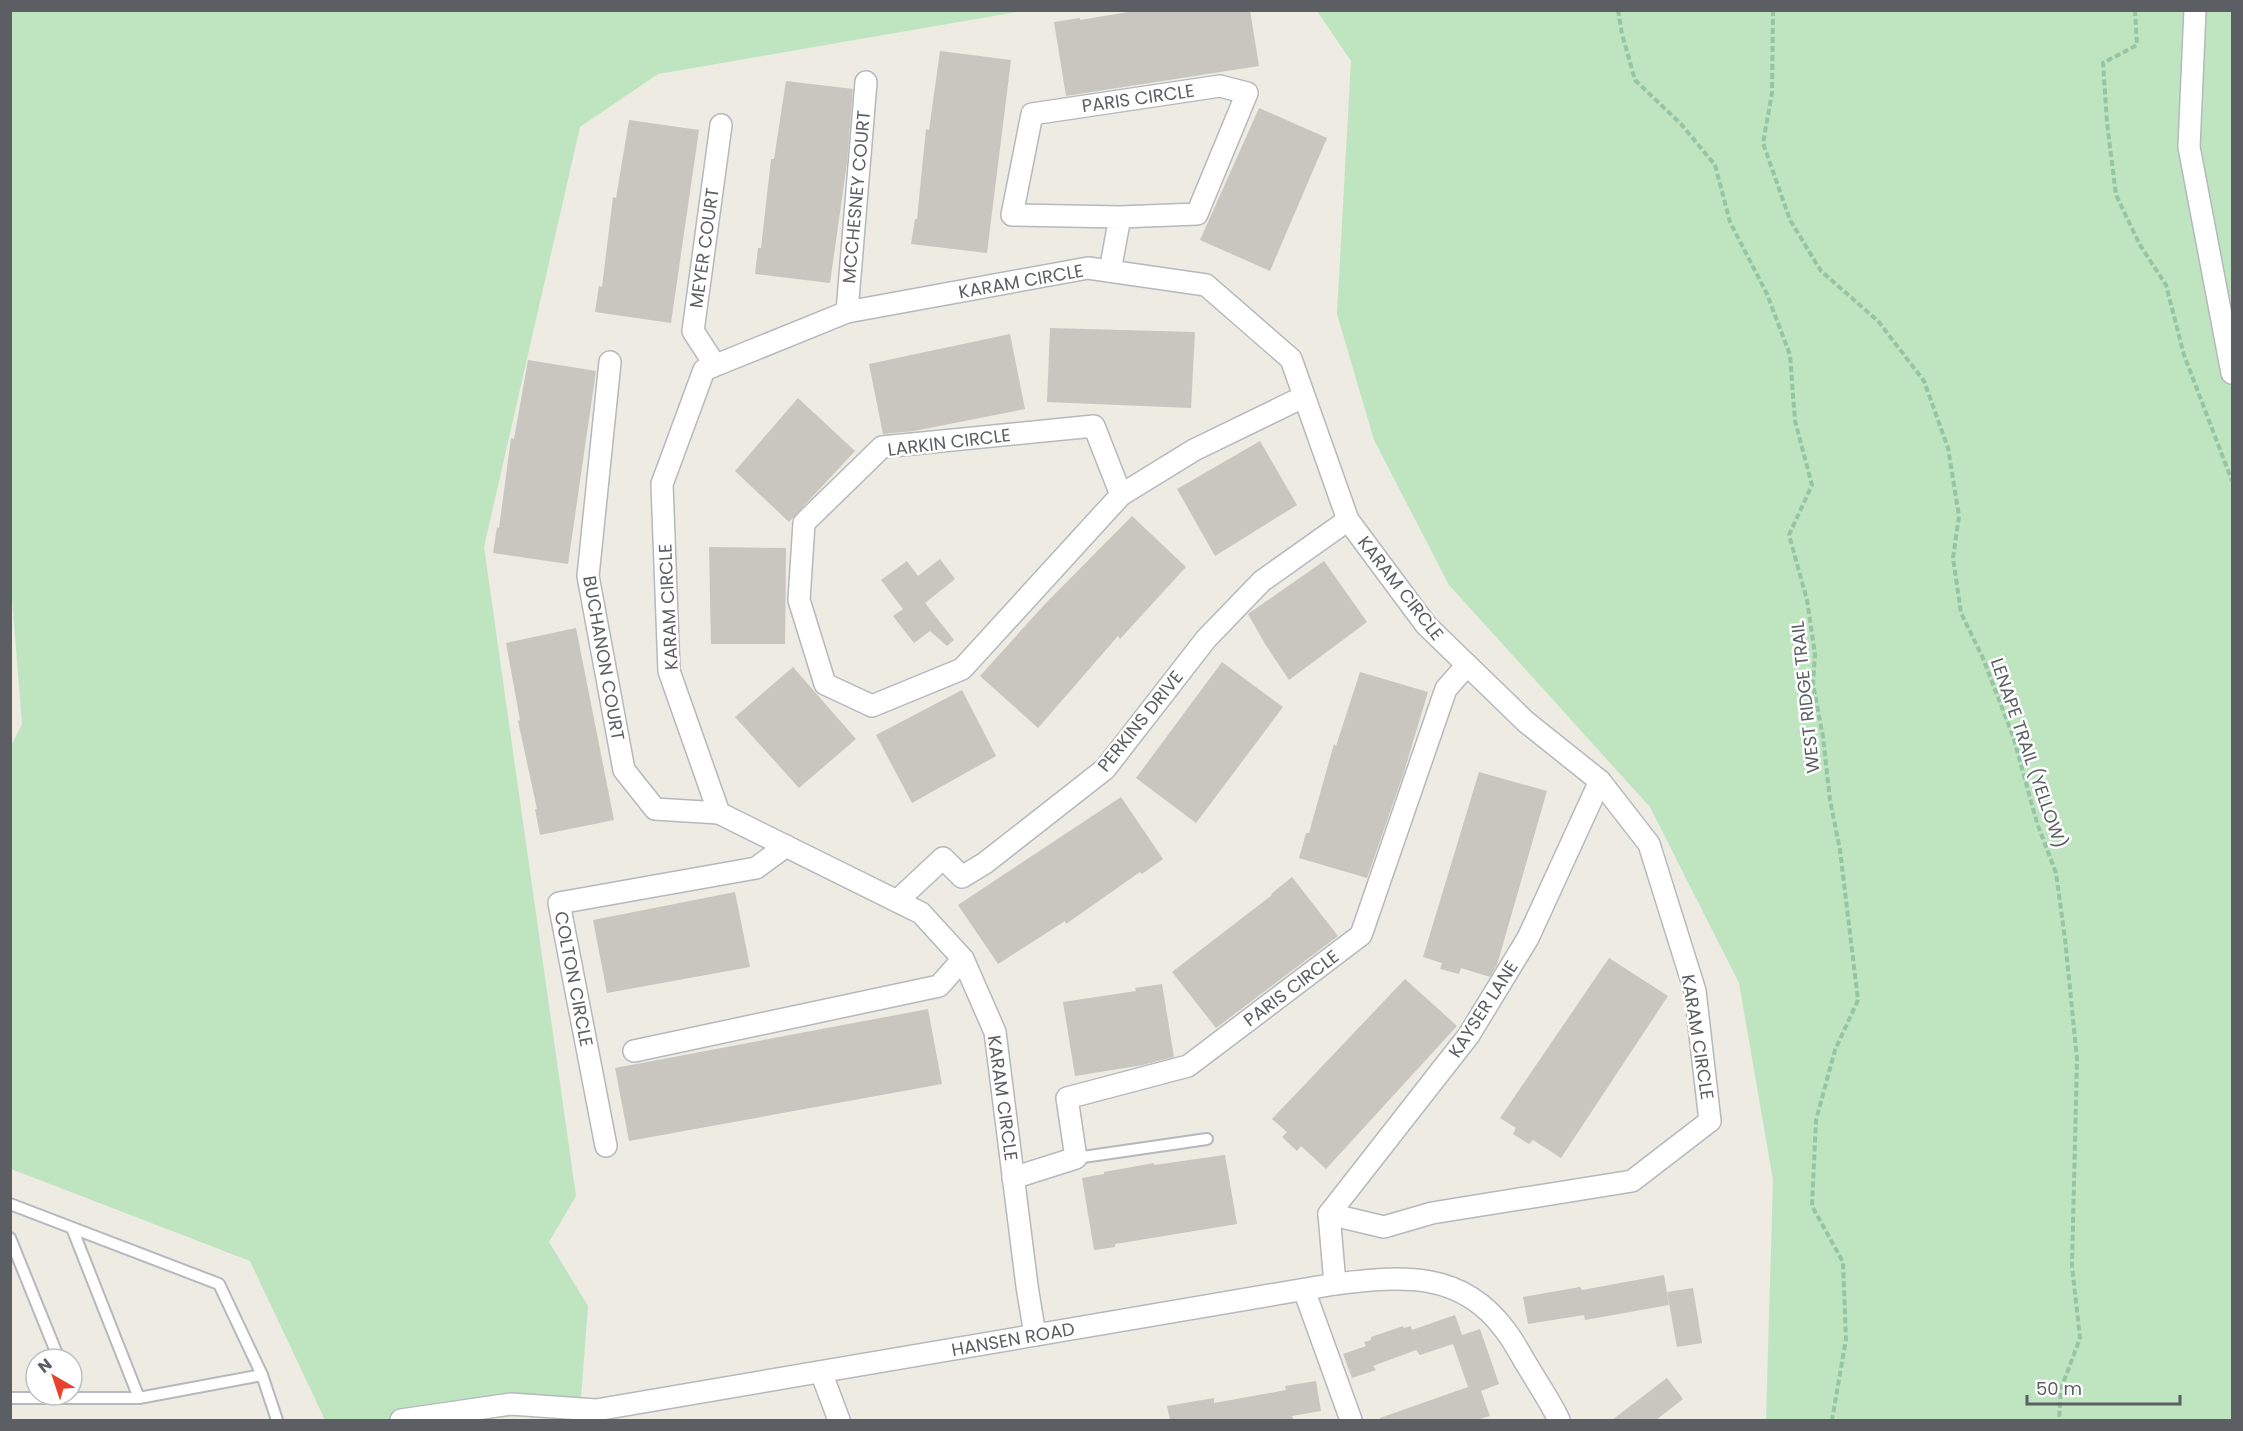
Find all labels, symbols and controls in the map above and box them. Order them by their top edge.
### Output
street label: PARIS CIRCLE [1080,78,1196,118]
street label: MCCHESNEY COURT [836,109,876,285]
street label: MEYER COURT [683,186,725,310]
street label: KARAM CIRCLE [957,258,1085,304]
street label: LARKIN CIRCLE [886,422,1012,462]
street label: KARAM CIRCLE [1352,530,1450,646]
street label: KARAM CIRCLE [652,543,684,671]
street label: BUCHANON COURT [577,574,631,743]
street label: WEST RIDGE TRAIL [1785,619,1825,774]
street label: LENAPE TRAIL (YELLOW) [1985,655,2073,851]
street label: PERKINS DRIVE [1091,665,1189,777]
street label: COLTON CIRCLE [549,909,599,1049]
street label: PARIS CIRCLE [1238,944,1344,1032]
street label: KAYSER LANE [1442,956,1524,1062]
street label: KARAM CIRCLE [1676,973,1720,1101]
street label: KARAM CIRCLE [982,1034,1024,1162]
street label: HANSEN ROAD [950,1316,1076,1362]
north arrow [24,1347,84,1407]
text: N [33,1353,57,1378]
scale bar [2027,1368,2180,1406]
text: 50 m [2036,1376,2082,1401]

